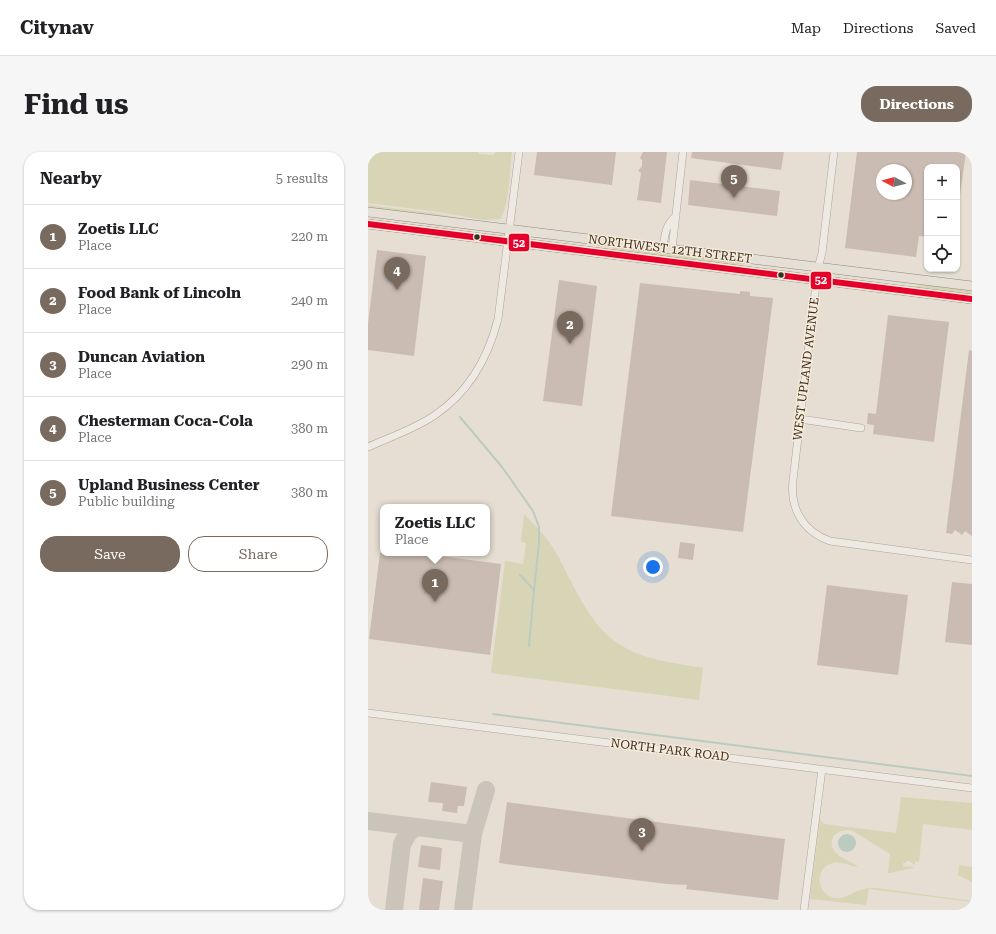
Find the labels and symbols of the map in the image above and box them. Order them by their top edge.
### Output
north arrow [876,164,912,200]
pin: 5 [721,165,747,198]
unlabelled marker [472,232,482,242]
street label: NORTHWEST 12TH STREET [587,232,753,266]
line badge: 52 [508,233,530,252]
text: 52 [513,237,525,250]
pin: 4 [384,257,410,290]
unlabelled marker [776,270,786,280]
line badge: 52 [810,271,832,290]
text: 52 [815,274,827,287]
street label: WEST UPLAND AVENUE [790,297,822,441]
pin: 2 [557,311,583,344]
your location [643,557,663,577]
pin: 1 [422,569,448,602]
street label: NORTH PARK ROAD [610,736,730,764]
pin: 3 [629,818,655,851]

